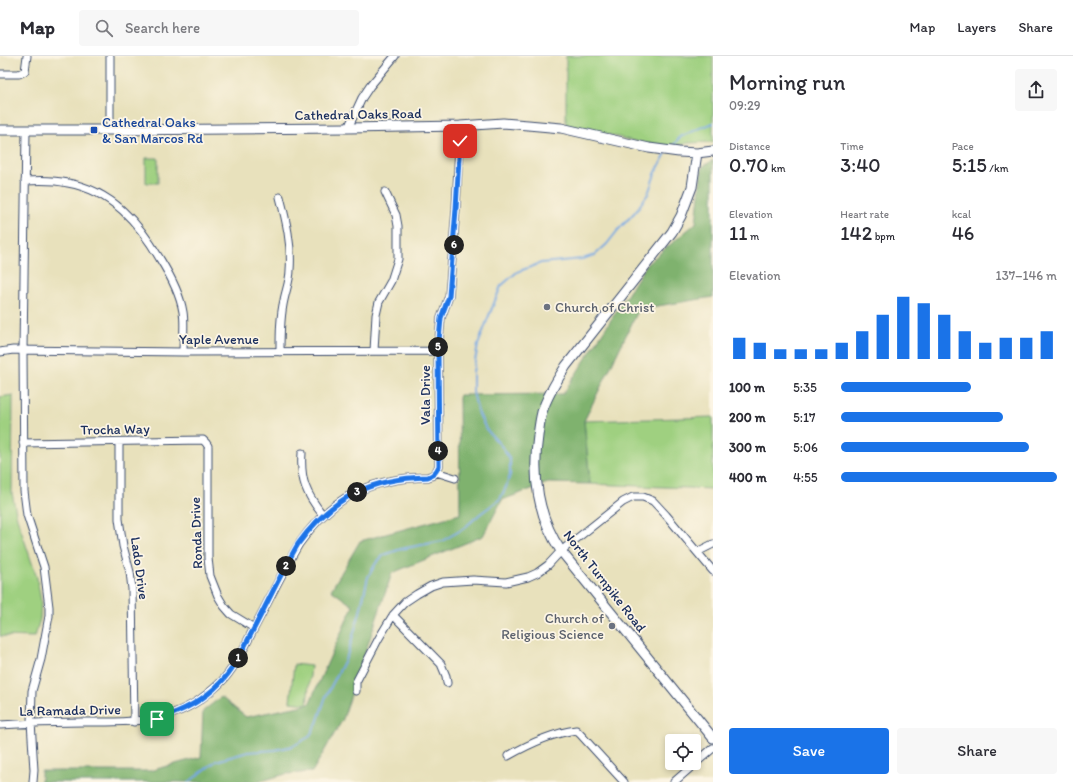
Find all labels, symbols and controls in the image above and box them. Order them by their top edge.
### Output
search box [79,10,359,46]
text: Map [20,16,55,39]
icon: search [93,17,115,39]
text: Search here [125,19,200,37]
text: Map [910,19,935,36]
text: Layers [957,19,996,36]
text: Share [1018,19,1053,36]
text: Morning run [729,69,845,96]
button: share [1015,69,1057,111]
text: 09:29 [729,98,761,113]
street label: Cathedral Oaks Road [294,105,422,124]
place label: Cathedral Oaks & San Marcos Rd [102,114,203,147]
pin [443,124,477,158]
marker: Cathedral Oaks & San Marcos Rd [89,125,99,135]
icon: check [449,130,471,152]
text: Distance [729,140,770,153]
text: Time [840,140,864,153]
text: Pace [952,140,974,153]
text: 0.70 [729,153,768,177]
text: 3:40 [840,153,880,177]
text: 5:15 [952,153,987,177]
text: km [768,162,786,175]
text: /km [987,162,1009,175]
text: Elevation [729,208,773,221]
text: Heart rate [840,208,889,221]
text: kcal [952,208,971,221]
text: 11 [729,221,748,245]
text: 142 [840,221,872,245]
text: 46 [952,221,974,245]
text: m [748,230,759,243]
text: bpm [872,230,895,243]
pin: 6 [444,235,464,255]
text: 6 [451,238,457,251]
text: Elevation [729,268,781,283]
text: 137–146 m [996,268,1057,283]
place label: Church of Christ [555,299,654,316]
marker: Church of Christ [542,302,552,312]
street label: Yaple Avenue [179,331,259,348]
pin: 5 [428,337,448,357]
text: 5 [435,340,441,353]
street label: Vala Drive [417,365,434,425]
text: 100 m [729,380,765,395]
text: 5:35 [793,380,817,395]
text: 200 m [729,410,766,425]
text: 5:17 [793,410,816,425]
street label: Trocha Way [80,420,150,439]
text: 300 m [729,440,766,455]
text: 5:06 [793,440,818,455]
pin: 4 [428,441,448,461]
text: 4 [435,444,441,457]
text: 400 m [729,470,767,485]
text: 4:55 [793,470,818,485]
pin: 3 [347,482,367,502]
text: 3 [354,485,360,498]
street label: Ronda Drive [187,496,206,569]
street label: North Turnpike Road [560,527,650,636]
street label: Lado Drive [127,536,152,601]
pin: 2 [276,556,296,576]
text: 2 [283,559,289,572]
place label: Church of Religious Science [501,610,605,643]
marker: Church of Religious Science [607,621,617,631]
pin: 1 [228,648,248,668]
text: 1 [235,651,241,664]
street label: La Ramada Drive [19,701,121,720]
pin [140,702,174,736]
icon: arrive [146,708,168,730]
button: Save [729,728,889,774]
button: Share [897,728,1057,774]
map controls [665,734,701,770]
button: locate [665,734,701,770]

